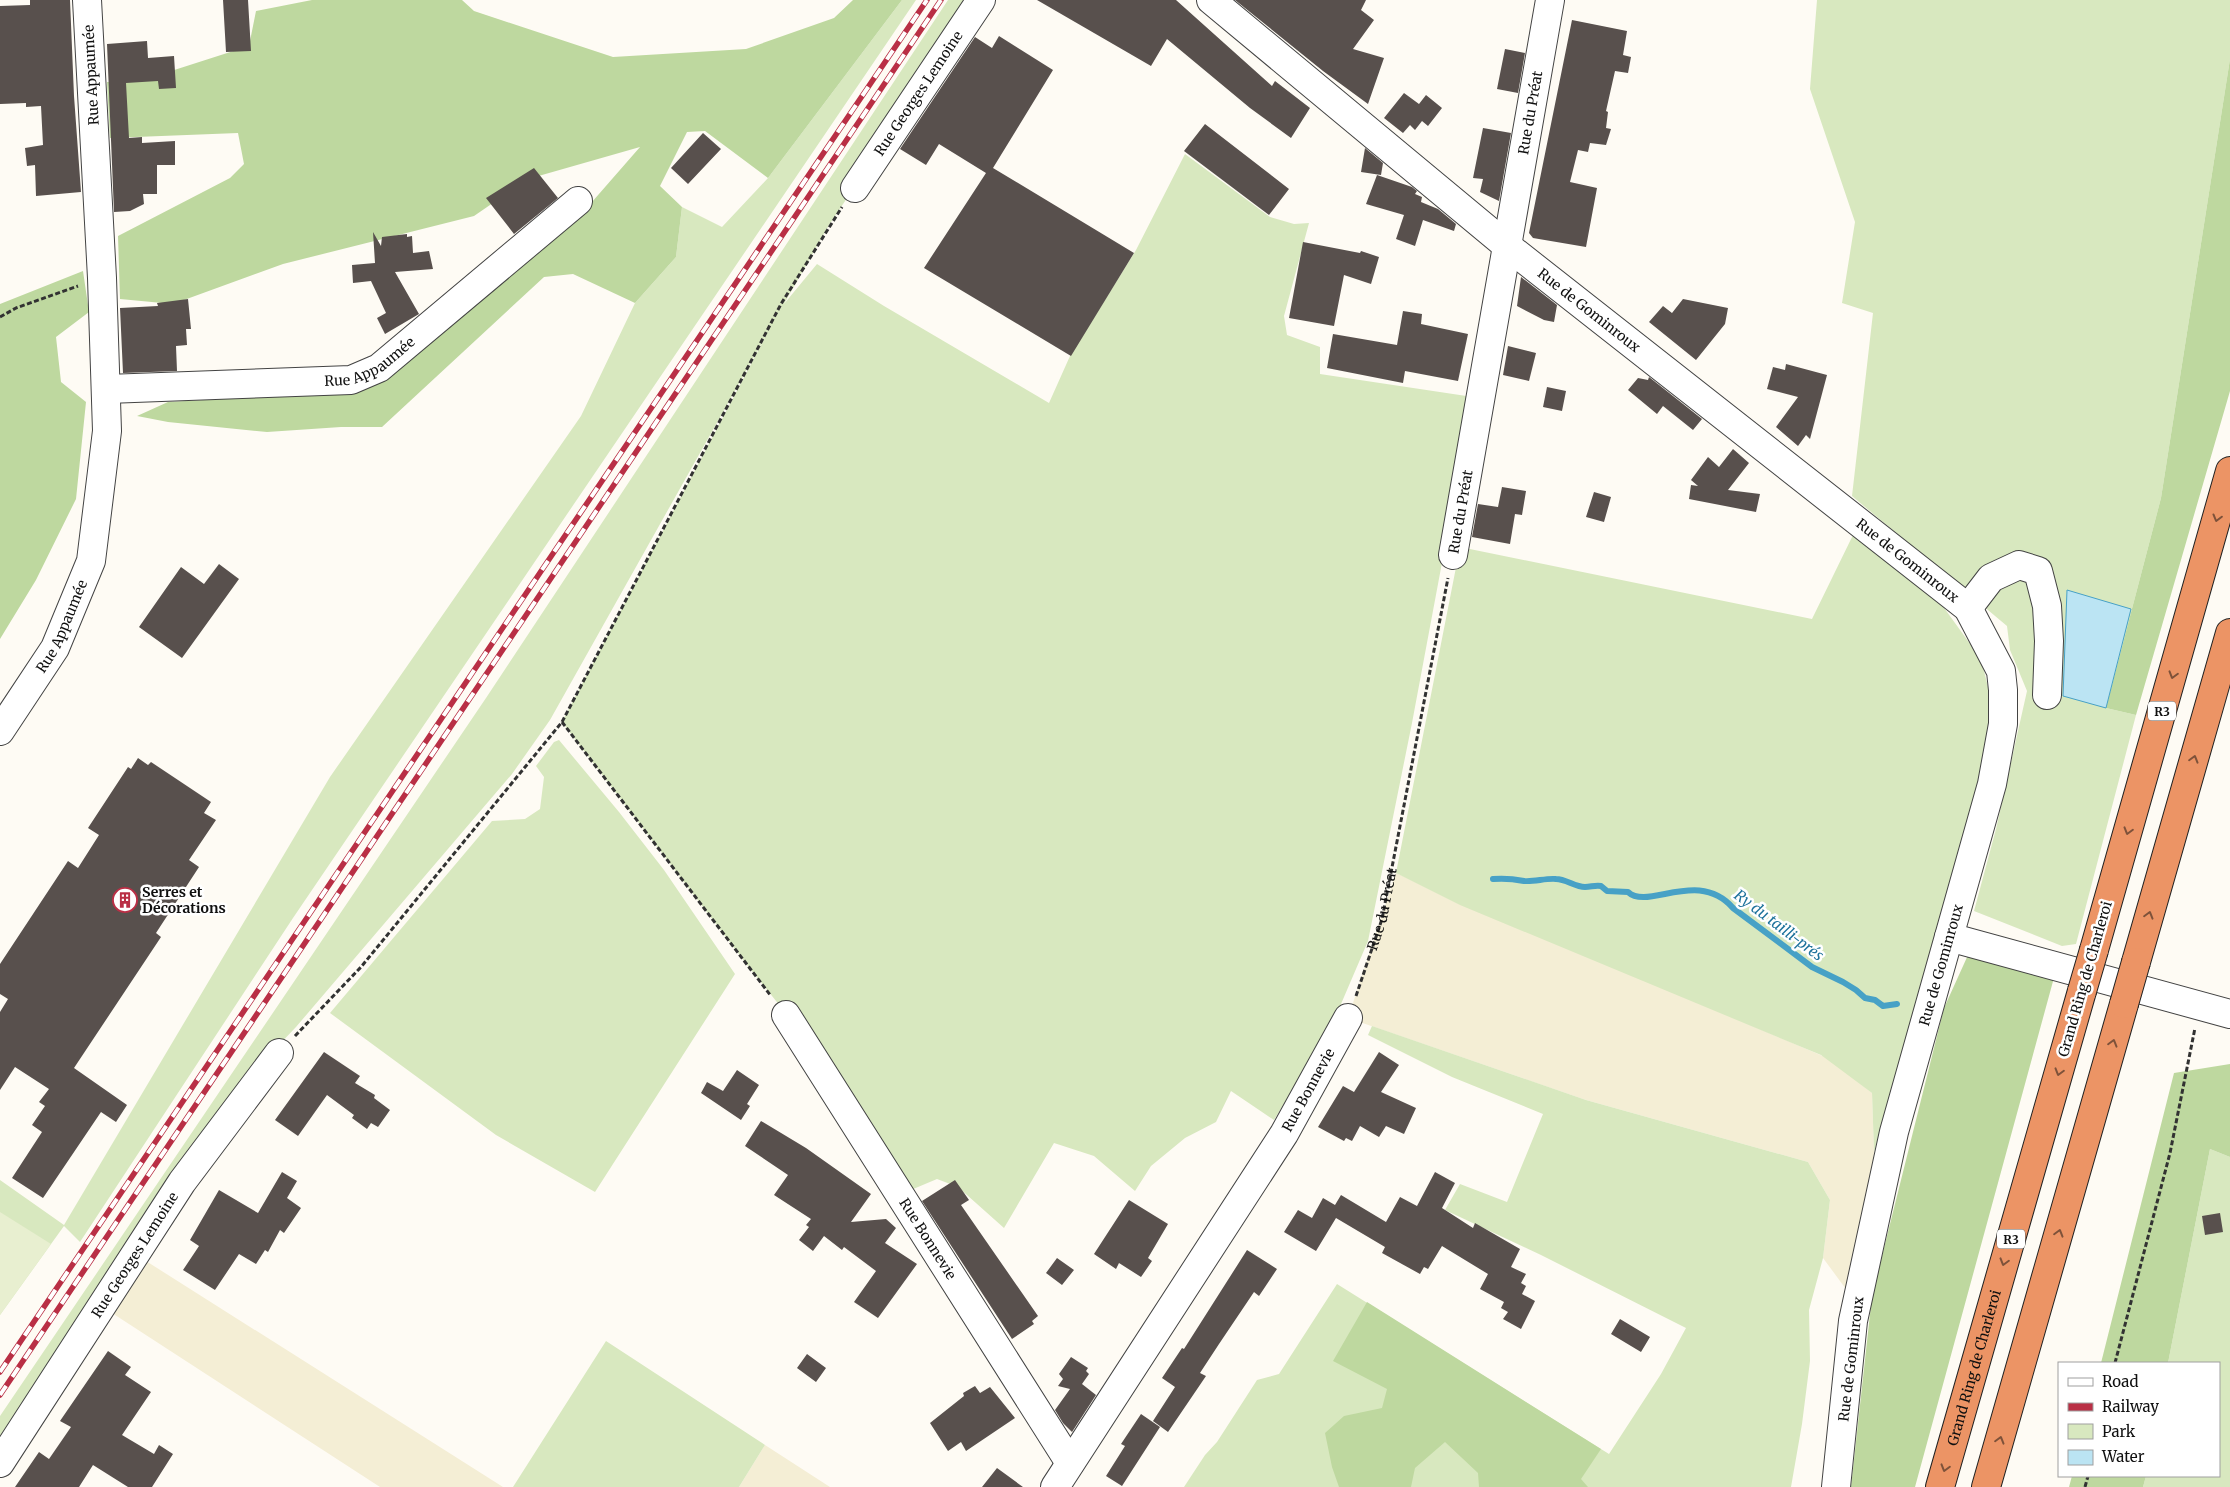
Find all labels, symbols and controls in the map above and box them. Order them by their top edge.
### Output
street label: Rue Appaumée [79,24,103,126]
street label: Rue Georges Lemoine [870,27,967,159]
street label: Rue du Préat [1514,69,1547,156]
street label: Rue de Gominroux [1534,264,1644,357]
street label: Rue Appaumée [324,333,418,390]
street label: Rue du Préat [1444,468,1477,555]
one-way arrow [2212,514,2223,523]
street label: Rue de Gominroux [1852,515,1963,607]
street label: Rue Appaumée [32,577,91,676]
one-way arrow [2168,670,2178,678]
road number: R3 [2148,701,2176,720]
one-way arrow [2188,756,2198,764]
one-way arrow [2123,826,2133,834]
street label: Rue du Préat [1363,866,1401,953]
place label: Serres et Décorations [142,883,226,917]
water label: Ry du tailli-prés [1731,885,1827,965]
building icon: Serres et Décorations [112,887,138,913]
street label: Grand Ring de Charleroi [2054,899,2116,1059]
street label: Rue de Gominroux [1915,902,1967,1028]
one-way arrow [2144,912,2154,920]
one-way arrow [2107,1040,2117,1048]
street label: Rue Bonnevie [1278,1045,1339,1135]
one-way arrow [2054,1067,2064,1075]
street label: Rue Georges Lemoine [87,1189,182,1321]
street label: Rue Bonnevie [895,1195,960,1283]
road number: R3 [1997,1230,2025,1248]
one-way arrow [2053,1230,2063,1238]
one-way arrow [2000,1257,2010,1265]
street label: Grand Ring de Charleroi [1943,1287,2005,1448]
street label: Rue de Gominroux [1834,1295,1868,1422]
legend [2058,1362,2220,1477]
text: Road [2102,1372,2138,1391]
text: Railway [2102,1397,2159,1416]
text: Park [2102,1422,2136,1441]
one-way arrow [1994,1437,2004,1445]
text: Water [2101,1447,2145,1466]
one-way arrow [1941,1464,1951,1472]

